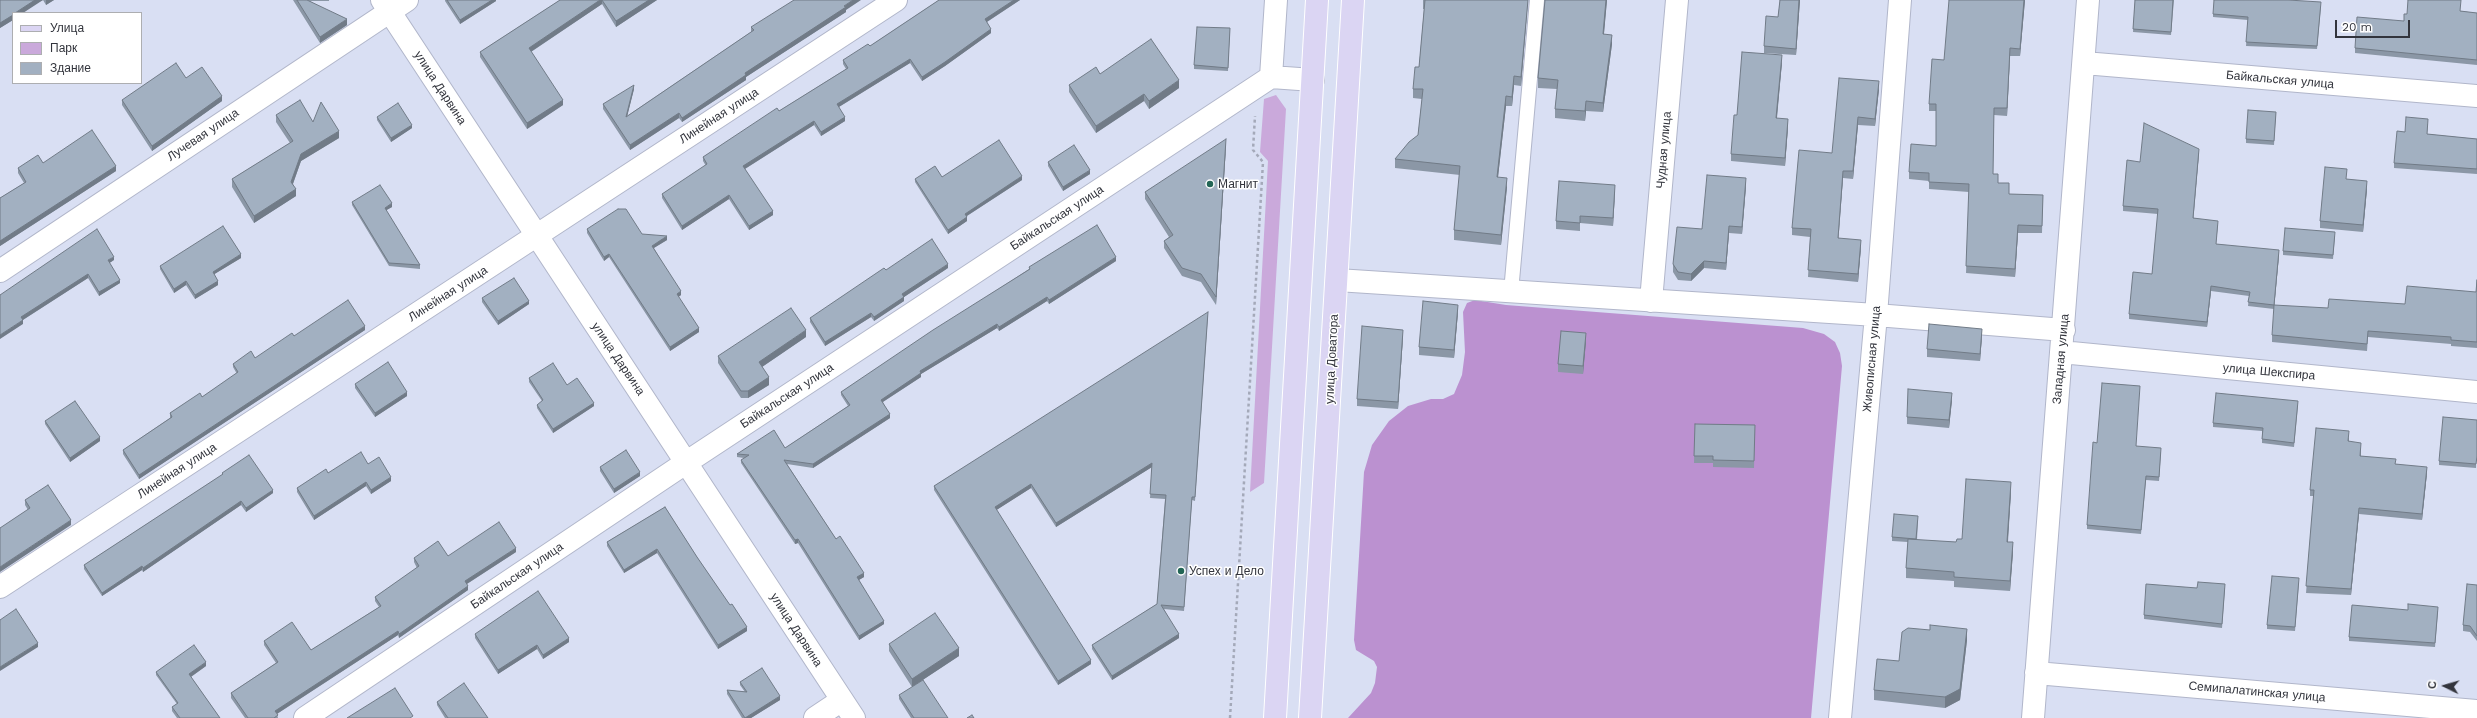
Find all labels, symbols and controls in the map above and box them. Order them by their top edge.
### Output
legend [12,12,142,84]
scale bar [2337,12,2412,38]
text: 20 m [2342,20,2372,34]
text: Улица [50,21,84,35]
text: Парк [50,41,77,55]
street label: улица Дарвина [411,48,469,128]
text: Здание [50,61,91,75]
street label: Байкальская улица [2225,68,2335,92]
street label: Линейная улица [677,85,761,147]
street label: Лучевая улица [164,106,242,164]
street label: Чудная улица [1653,111,1675,189]
place label: Магнит [1218,177,1258,191]
marker: Магнит [1205,179,1215,189]
street label: Байкальская улица [1008,182,1106,254]
street label: Линейная улица [406,263,490,325]
street label: Живописная улица [1860,305,1884,413]
street label: Западная улица [2050,313,2072,405]
street label: улица Доватора [1322,314,1342,404]
street label: улица Дарвина [588,320,648,398]
street label: Байкальская улица [738,360,836,432]
street label: улица Шекспира [2222,361,2316,383]
street label: Линейная улица [135,440,219,502]
street label: Байкальская улица [468,540,566,612]
place label: Успех и Дело [1189,564,1264,578]
marker: Успех и Дело [1176,566,1186,576]
street label: улица Дарвина [767,590,825,670]
north arrow [2425,666,2465,706]
street label: Семипалатинская улица [2188,679,2326,705]
text: С [2426,680,2439,689]

